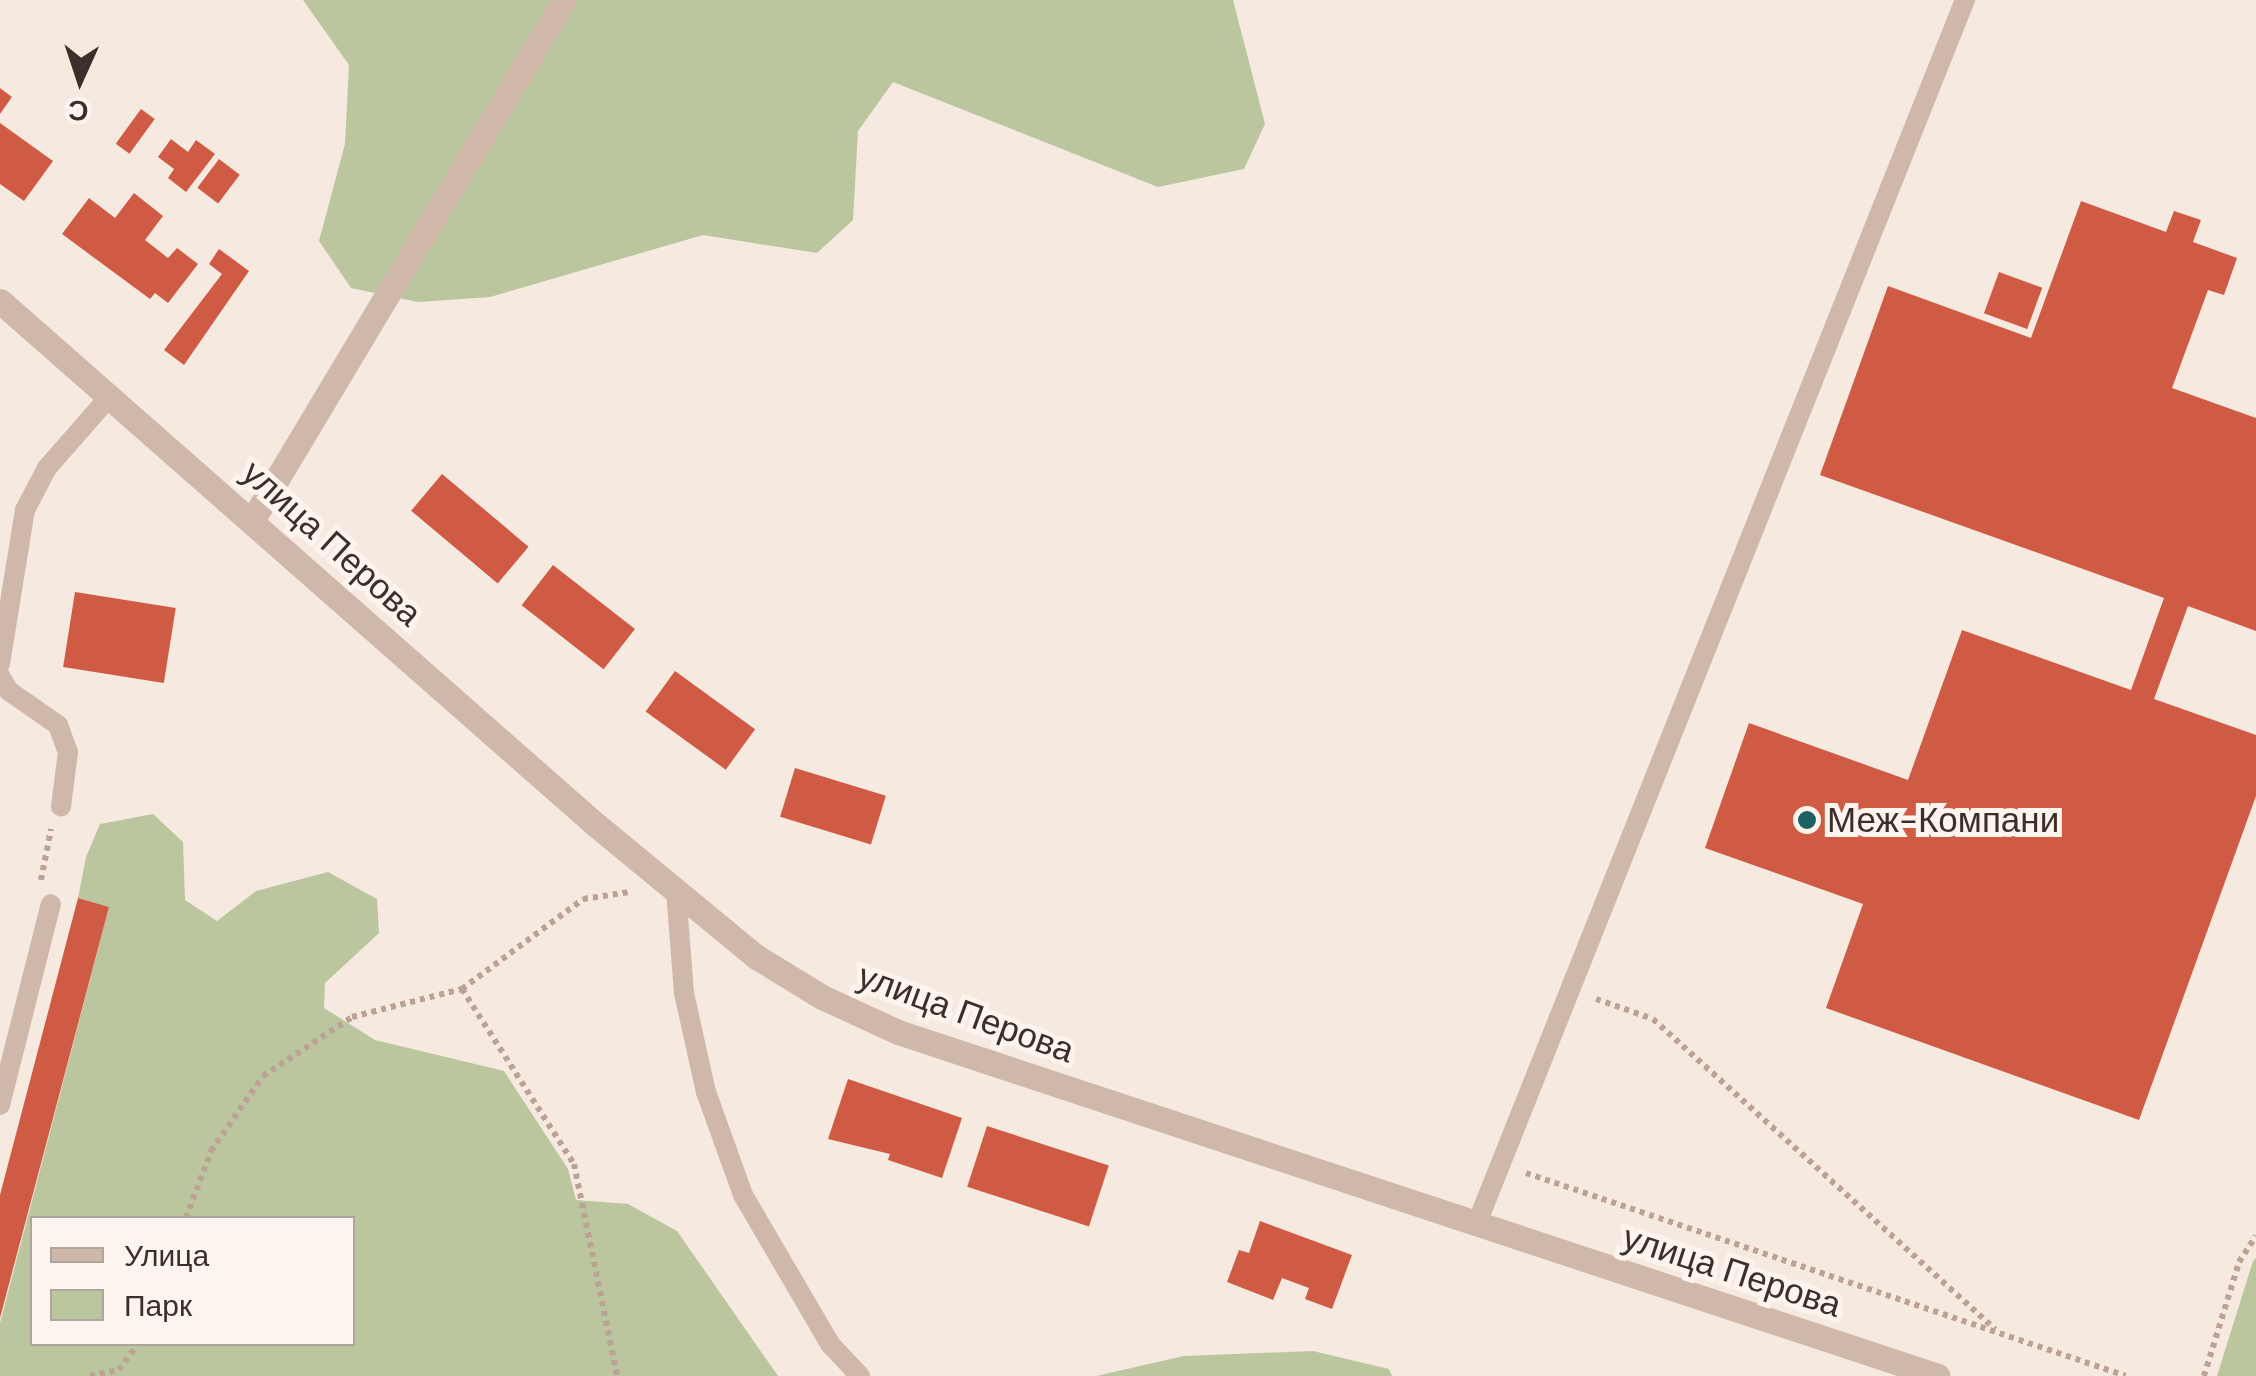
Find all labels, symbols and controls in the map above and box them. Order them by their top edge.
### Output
north arrow [30,30,130,130]
text: С [67,91,89,129]
street label: улица Перова [234,452,430,634]
place label: Меж-Компани [1827,799,2059,841]
marker: Меж-Компани [1796,809,1818,831]
street label: улица Перова [852,954,1080,1072]
legend [30,1216,355,1346]
street label: улица Перова [1618,1216,1846,1326]
text: Улица [124,1236,209,1275]
text: Парк [124,1286,192,1325]

